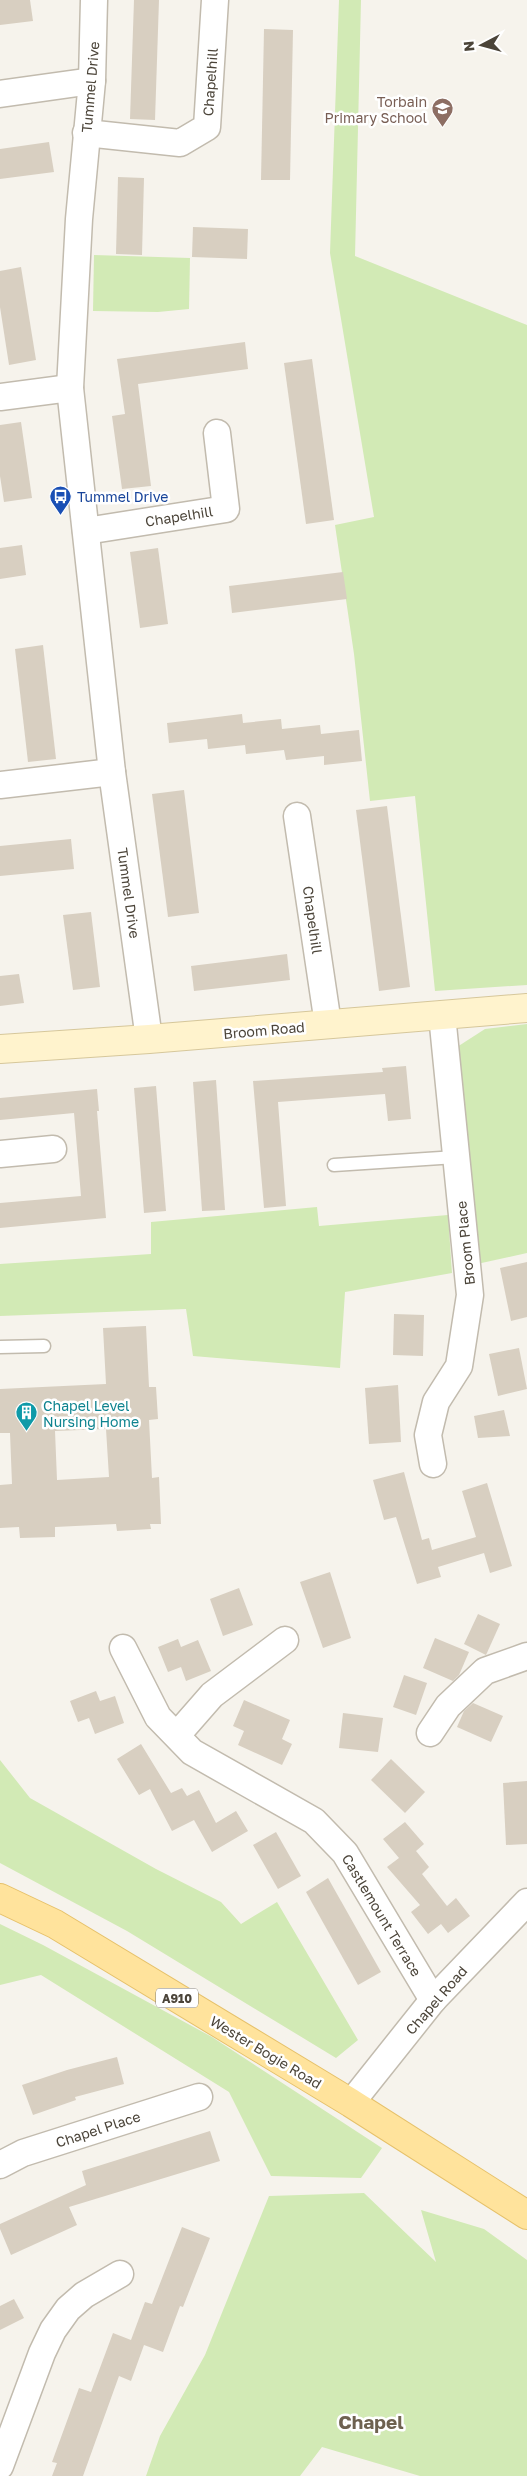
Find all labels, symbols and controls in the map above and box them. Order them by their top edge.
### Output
north arrow [457,20,507,70]
text: N [460,40,478,53]
street label: Tummel Drive [78,41,102,133]
street label: Chapelhill [199,47,221,117]
place label: Torbain Primary School [325,93,427,126]
school or university icon: Torbain Primary School [431,97,455,128]
bus stop icon: Tummel Drive [49,484,73,515]
place label: Tummel Drive [77,488,168,505]
street label: Chapelhill [144,502,214,530]
street label: Tummel Drive [114,847,144,939]
street label: Chapelhill [300,885,326,955]
street label: Broom Road [223,1018,305,1042]
street label: Broom Place [452,1200,478,1286]
place label: Chapel Level Nursing Home [43,1397,139,1430]
building icon: Chapel Level Nursing Home [15,1401,39,1432]
street label: Castlemount Terrace [339,1851,425,1979]
street label: Chapel Road [402,1962,470,2038]
road number: A910 [156,1989,198,2008]
street label: Wester Bogie Road [207,2012,325,2092]
street label: Chapel Place [53,2107,143,2151]
district label: Chapel [338,2410,404,2433]

